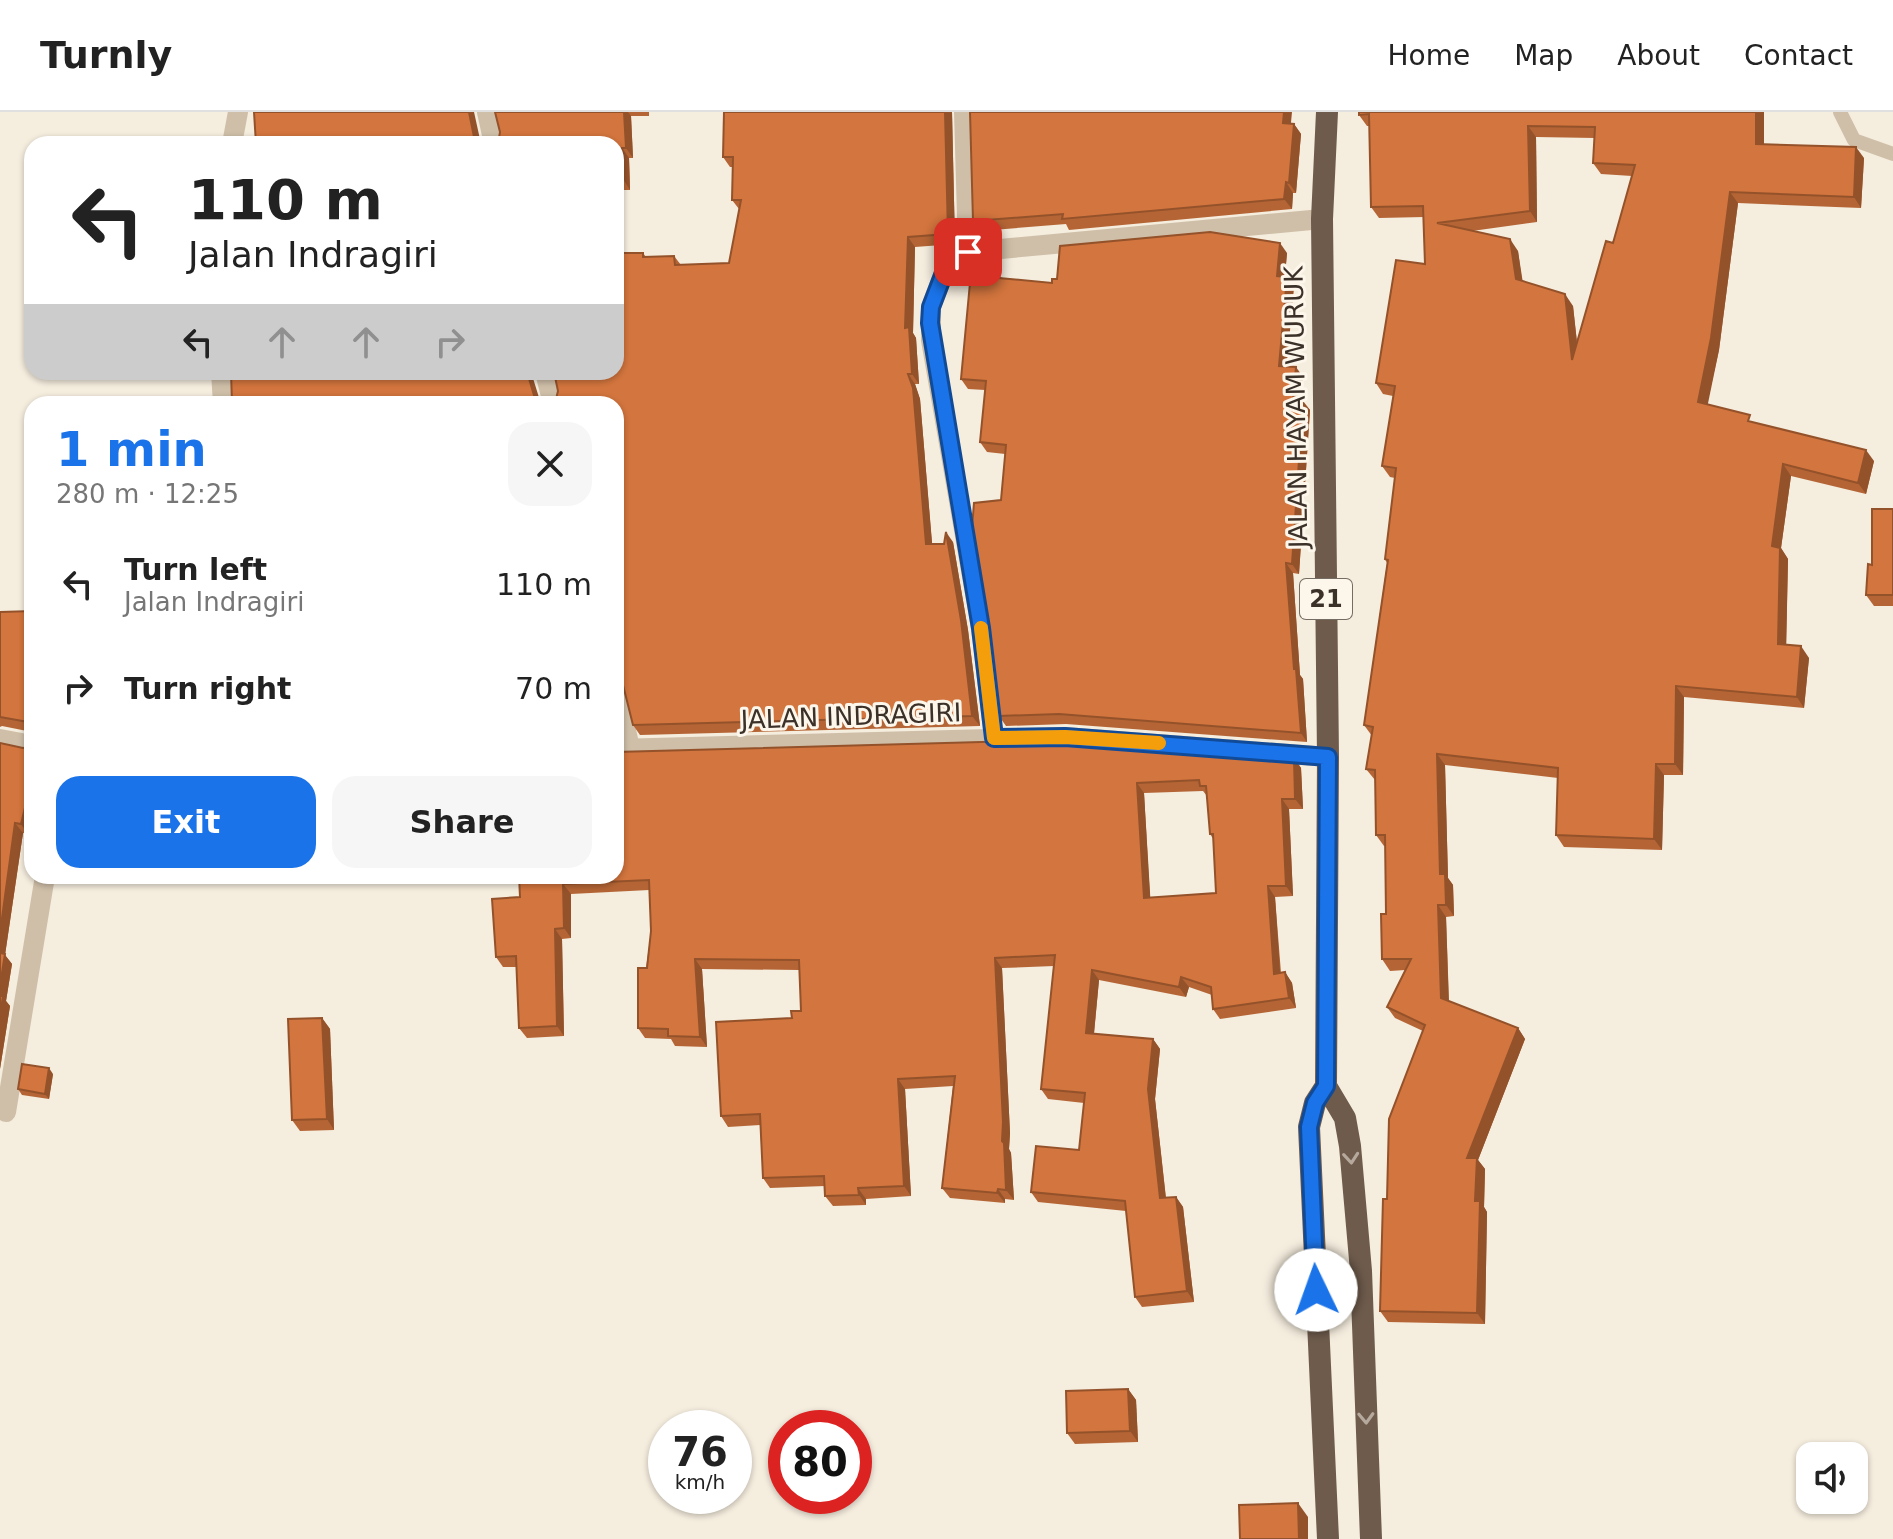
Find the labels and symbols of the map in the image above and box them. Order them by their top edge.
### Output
pin [934,218,1002,286]
street label: JALAN HAYAM WURUK [1279,265,1313,550]
road number: 21 [1300,579,1352,619]
street label: JALAN INDRAGIRI [738,697,962,735]
one-way arrow [1342,1152,1359,1165]
position arrow [1274,1248,1358,1332]
speed limit sign: 80 [768,1410,872,1514]
one-way arrow [1358,1412,1375,1425]

